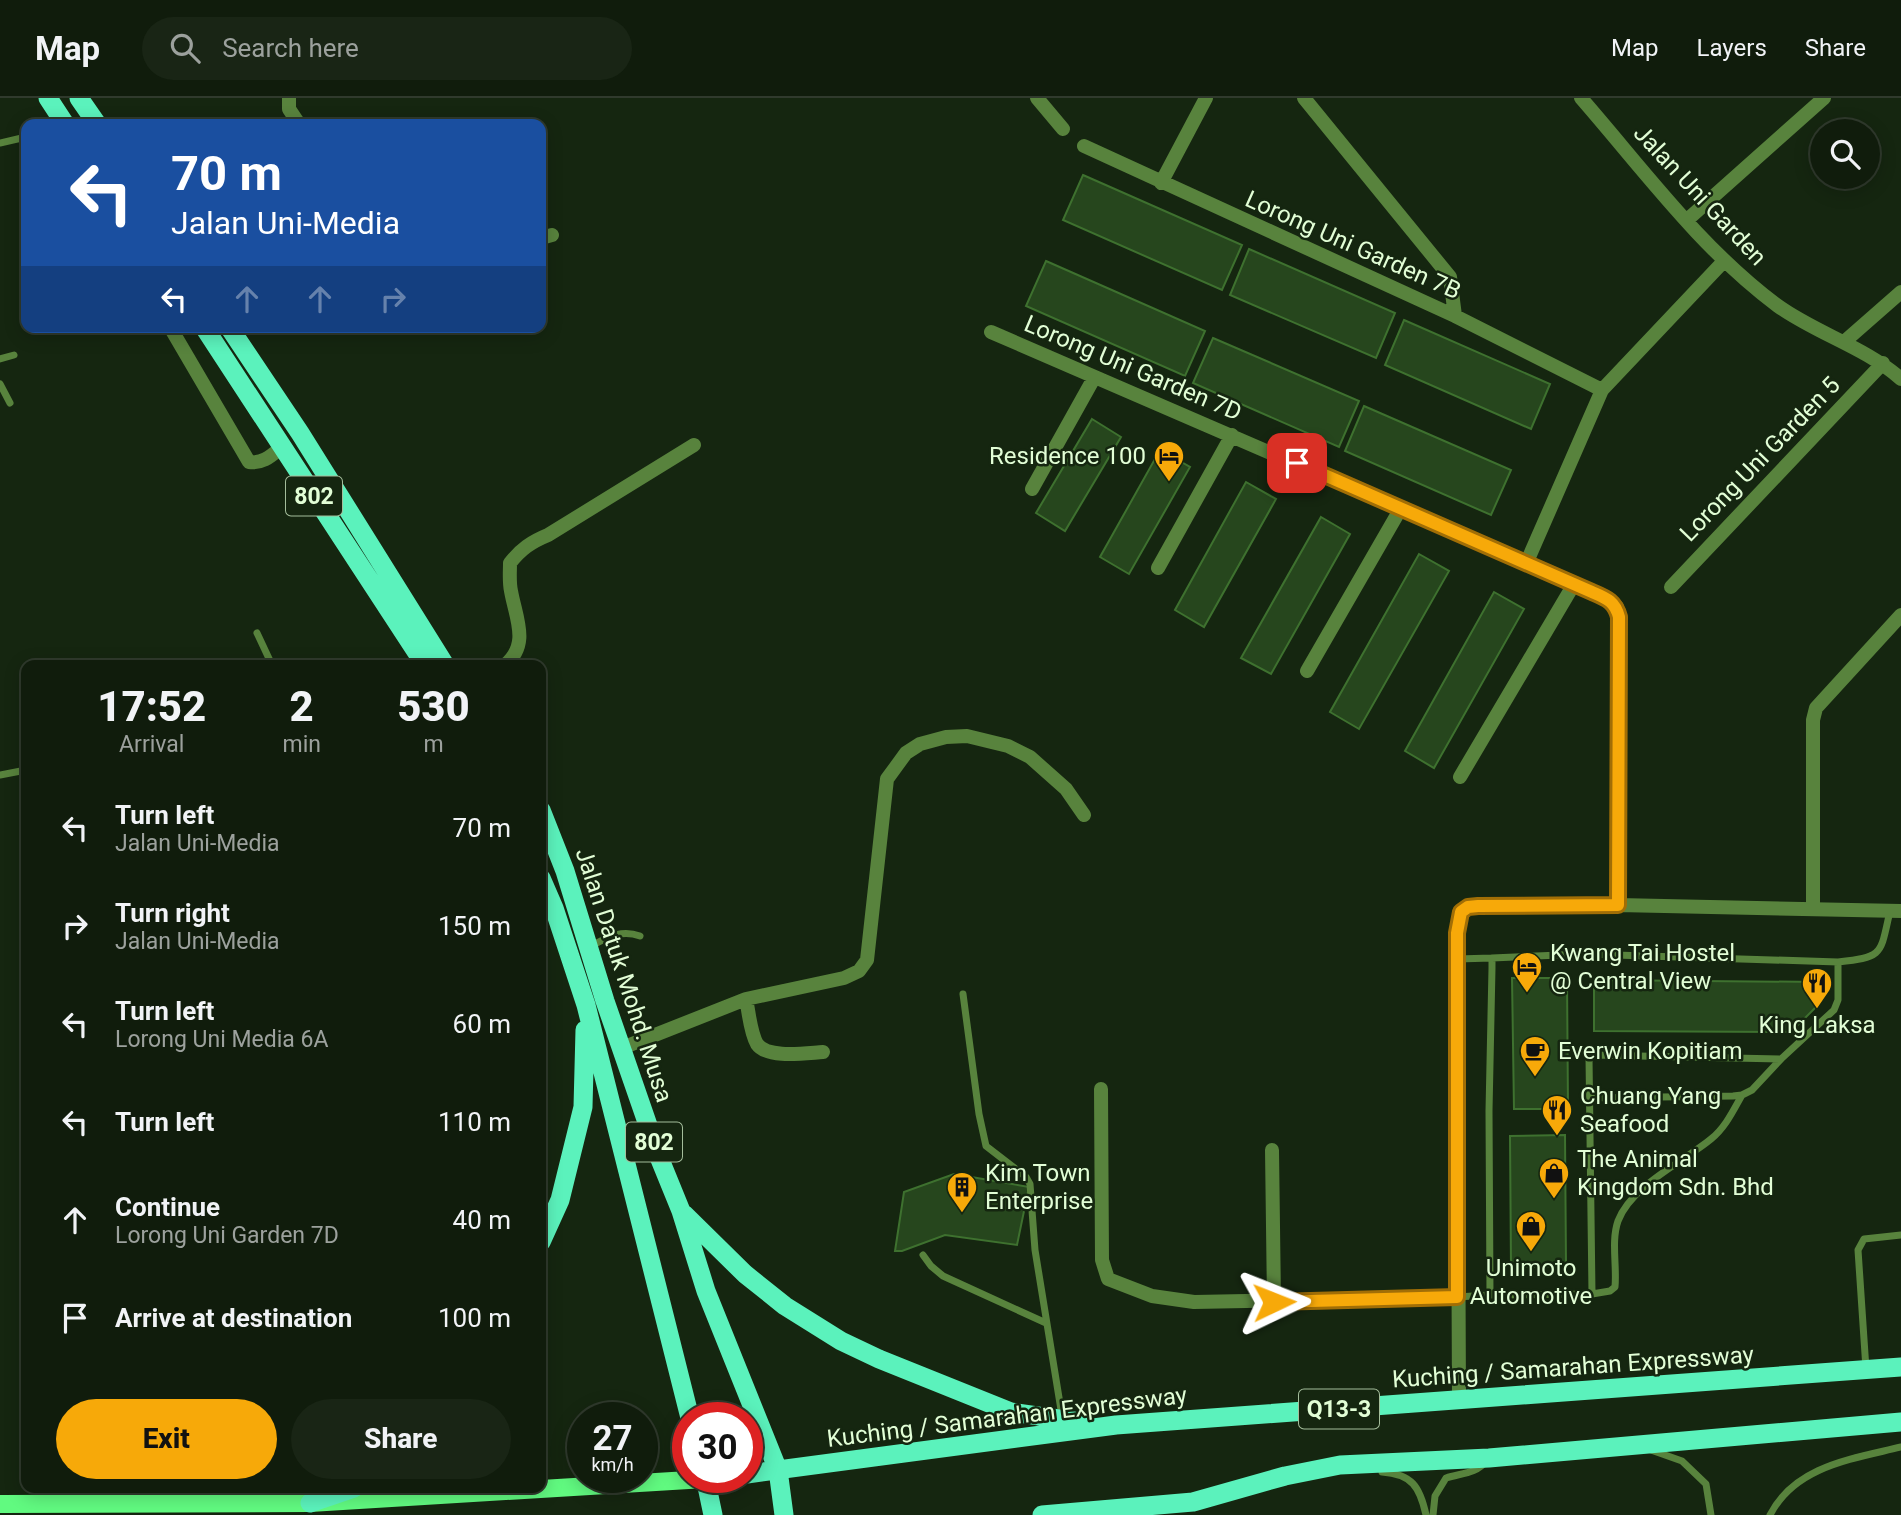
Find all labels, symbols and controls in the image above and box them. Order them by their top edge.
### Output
search box [142,17,632,80]
text: Map [35,29,100,68]
icon: search [166,29,204,67]
text: Search here [222,33,359,63]
text: Map [1611,34,1659,62]
text: Layers [1697,34,1767,62]
text: Share [1805,34,1866,62]
street label: Jalan Uni Garden [1628,119,1772,271]
map controls [1810,119,1880,189]
button: search [1810,119,1880,189]
text: 70 m [171,145,282,202]
icon: left [56,147,147,238]
street label: Lorong Uni Garden 7B [1241,185,1465,305]
text: Jalan Uni-Media [171,204,400,242]
icon: left [155,280,193,318]
icon: ahead [228,280,266,318]
icon: ahead [301,280,339,318]
icon: right [374,280,412,318]
street label: Lorong Uni Garden 7D [1020,309,1246,427]
street label: Lorong Uni Garden 5 [1674,371,1846,547]
pin [1267,433,1327,493]
hotel icon: Residence 100 [1152,439,1186,483]
place label: Residence 100 [989,442,1146,470]
icon: arrive [1278,444,1316,482]
road number: 802 [286,476,342,516]
text: 17:52 [97,682,206,731]
text: 2 [290,682,314,731]
text: 530 [397,682,470,731]
text: Arrival [119,731,184,758]
text: min [282,731,321,758]
text: m [423,731,444,758]
text: Turn left [115,800,214,830]
icon: left [56,809,94,847]
text: 70 m [453,813,511,843]
text: Jalan Uni-Media [115,830,280,857]
street label: Jalan Datuk Mohd. Musa [570,844,678,1106]
text: Turn right [115,898,230,928]
icon: right [56,907,94,945]
text: 150 m [438,911,511,941]
text: Jalan Uni-Media [115,928,280,955]
place label: Kwang Tai Hostel @ Central View [1550,939,1735,995]
hotel icon: Kwang Tai Hostel @ Central View [1510,950,1544,994]
restaurant icon: King Laksa [1800,966,1834,1010]
text: Turn left [115,996,214,1026]
icon: left [56,1005,94,1043]
text: 60 m [453,1009,511,1039]
place label: King Laksa [1758,1011,1876,1039]
text: Lorong Uni Media 6A [115,1026,328,1053]
cafe icon: Everwin Kopitiam [1518,1034,1552,1078]
place label: Everwin Kopitiam [1558,1037,1742,1065]
place label: Chuang Yang Seafood [1580,1082,1721,1138]
restaurant icon: Chuang Yang Seafood [1540,1093,1574,1137]
icon: left [56,1103,94,1141]
text: Turn left [115,1107,214,1137]
text: 110 m [438,1107,511,1137]
road number: 802 [626,1122,682,1162]
place label: The Animal Kingdom Sdn. Bhd [1577,1145,1774,1201]
shop icon: The Animal Kingdom Sdn. Bhd [1537,1156,1571,1200]
place label: Kim Town Enterprise [985,1159,1093,1215]
building icon: Kim Town Enterprise [945,1170,979,1214]
text: Continue [115,1192,220,1222]
icon: ahead [56,1201,94,1239]
text: 40 m [453,1205,511,1235]
shop icon: Unimoto Automotive [1514,1209,1548,1253]
text: Lorong Uni Garden 7D [115,1222,339,1249]
place label: Unimoto Automotive [1470,1254,1592,1310]
position arrow [1237,1265,1311,1339]
icon: arrive [56,1299,94,1337]
text: Arrive at destination [115,1303,352,1333]
text: 100 m [438,1303,511,1333]
street label: Kuching / Samarahan Expressway [1391,1340,1755,1394]
street label: Kuching / Samarahan Expressway [825,1381,1189,1453]
road number: Q13-3 [1299,1390,1379,1428]
button: Exit [56,1399,277,1479]
button: Share [291,1399,511,1479]
speed limit sign: 30 [672,1402,763,1493]
text: 27 [592,1418,633,1459]
text: km/h [591,1454,634,1475]

